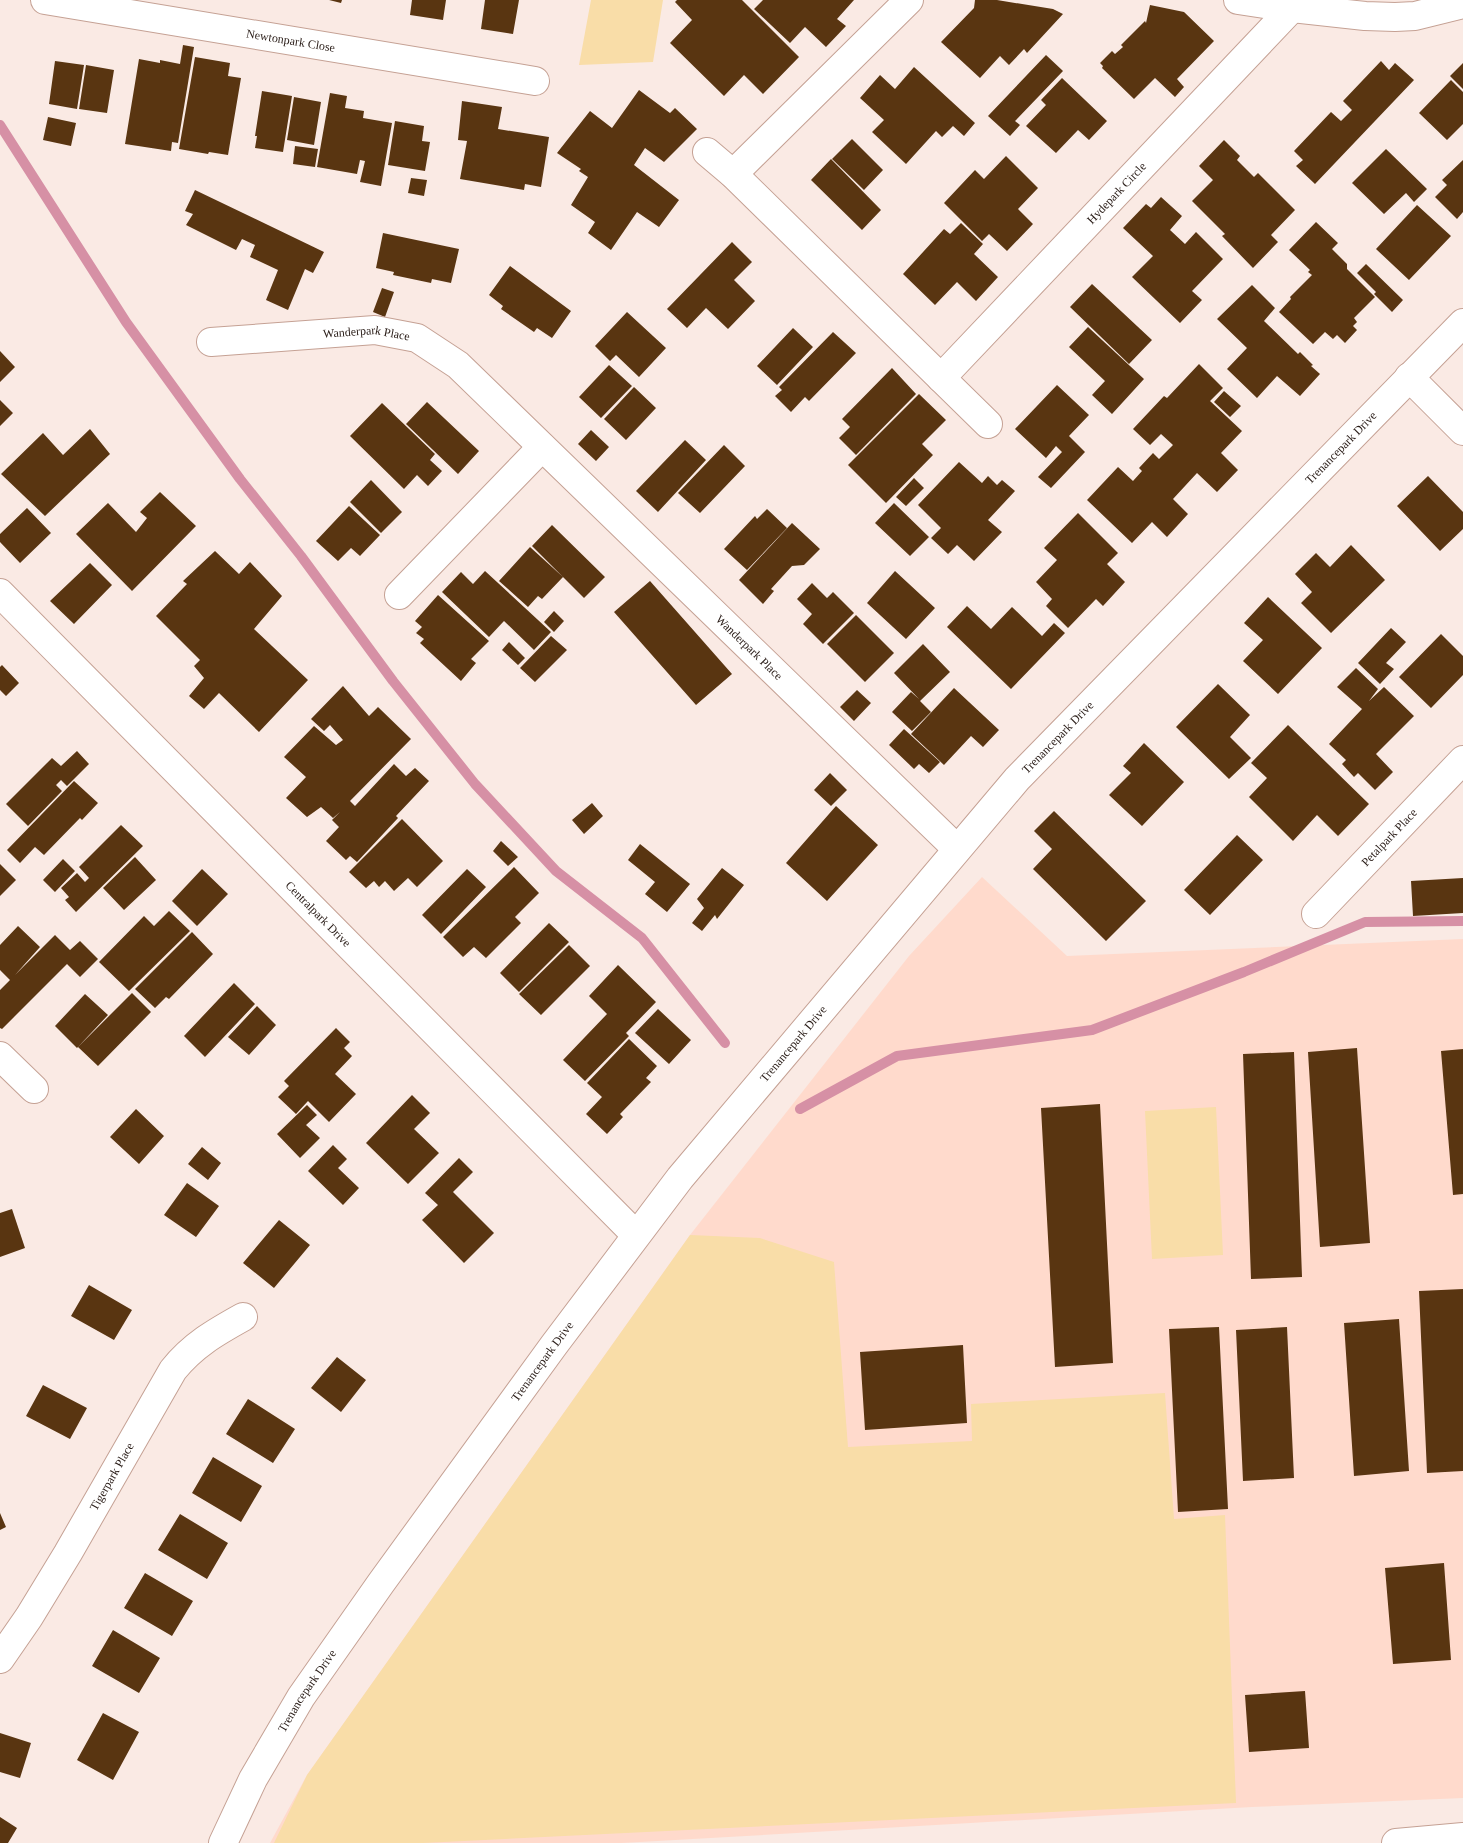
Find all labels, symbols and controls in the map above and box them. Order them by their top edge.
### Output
street label: Newtonpark Close [245,26,336,55]
street label: Hydepark Circle [1084,159,1149,227]
street label: Wanderpark Place [323,323,411,343]
street label: Trenancepark Drive [1302,409,1380,487]
street label: Wanderpark Place [713,612,785,683]
street label: Trenancepark Drive [1019,698,1096,776]
street label: Petalpark Place [1358,806,1420,869]
street label: Centralpark Drive [283,878,354,950]
street label: Trenancepark Drive [757,1003,830,1085]
street label: Trenancepark Drive [508,1319,576,1404]
street label: Tigerpark Place [87,1440,137,1513]
street label: Trenancepark Drive [275,1647,339,1735]

